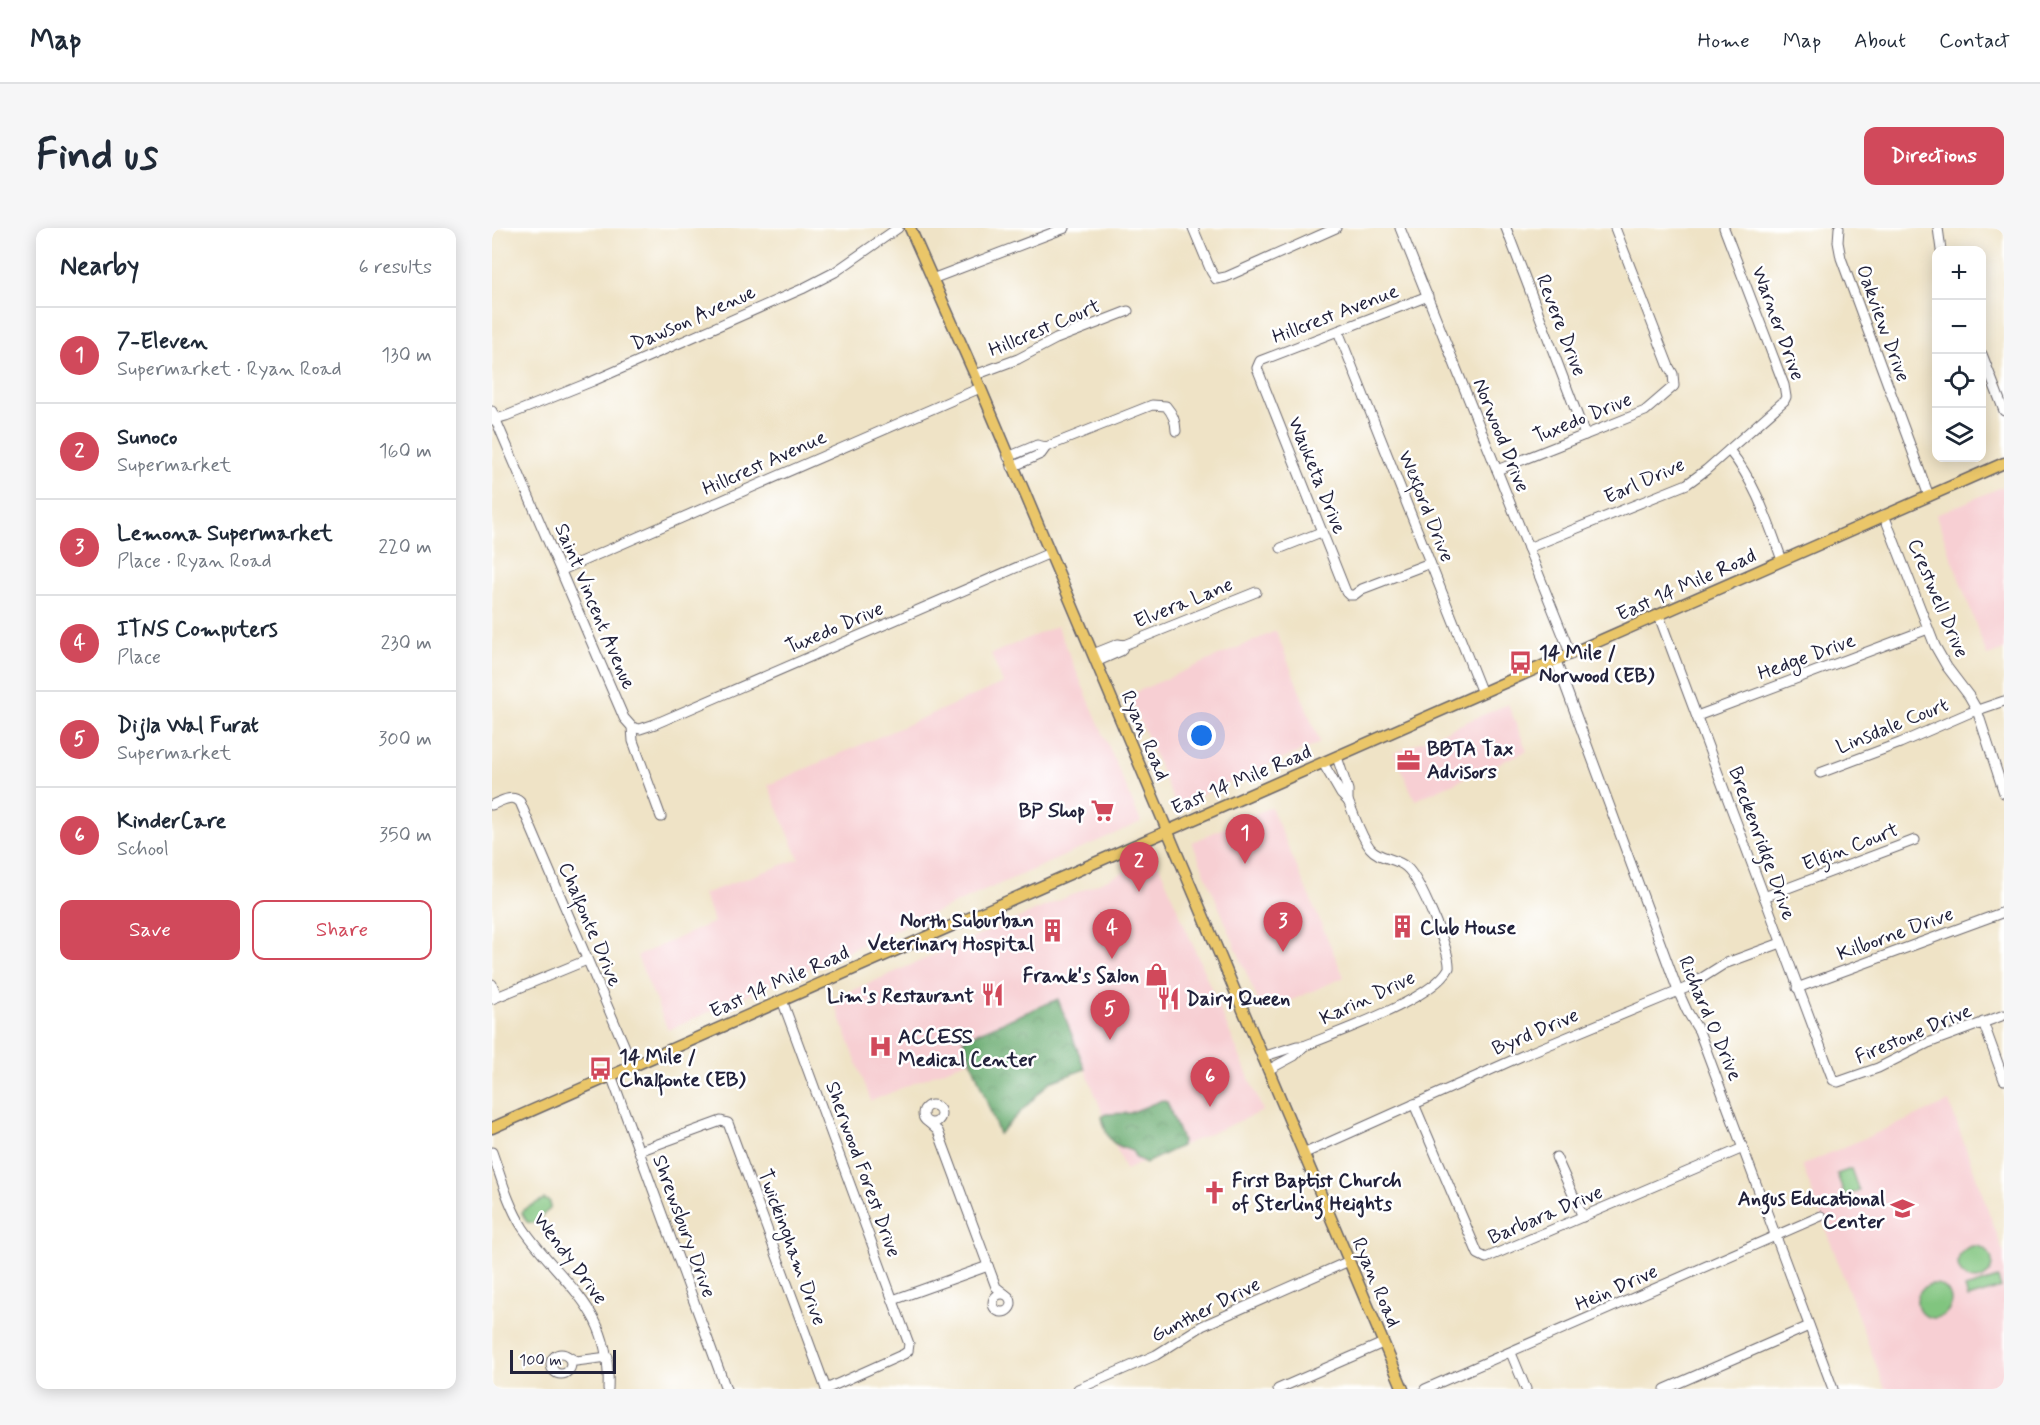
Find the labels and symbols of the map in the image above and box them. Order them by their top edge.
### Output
street label: Oakview Drive [1849,261,1916,386]
street label: Warner Drive [1744,263,1811,384]
street label: Revere Drive [1529,271,1592,380]
street label: Hillcrest Avenue [1268,278,1403,351]
street label: Dawson Avenue [627,279,760,358]
street label: Hillcrest Court [985,293,1105,364]
street label: Norwood Drive [1466,375,1536,496]
street label: Tuxedo Drive [1529,386,1636,450]
street label: Wauketa Drive [1281,413,1352,538]
street label: Hillcrest Avenue [698,424,831,503]
street label: Wexford Drive [1389,447,1460,567]
street label: Earl Drive [1600,452,1689,511]
street label: Saint Vincent Avenue [547,519,642,694]
street label: Crestwell Drive [1900,535,1975,662]
street label: East 14 Mile Road [1613,543,1761,628]
street label: Elvera Lane [1130,571,1237,635]
street label: Tuxedo Drive [781,596,888,661]
street label: Hedge Drive [1754,627,1860,689]
place label: 14 Mile / Norwood (EB) [1539,640,1655,690]
bus stop icon: 14 Mile / Norwood (EB) [1508,650,1534,676]
street label: Ryan Road [1114,687,1176,785]
street label: Linsdale Court [1832,692,1953,761]
your location [1187,721,1216,750]
place label: BBTA Tax Advisors [1427,736,1513,786]
street label: East 14 Mile Road [1167,739,1316,822]
office icon: BBTA Tax Advisors [1396,747,1422,773]
street label: Breckenridge Drive [1719,763,1802,925]
supermarket icon: BP Shop [1090,797,1116,823]
place label: BP Shop [1019,798,1085,825]
pin: 1 [1226,814,1264,864]
street label: Elgin Court [1799,817,1903,880]
pin: 2 [1120,842,1158,892]
street label: Chalfonte Drive [549,858,628,992]
street label: Kilborne Drive [1834,901,1957,968]
pin: 3 [1264,902,1302,952]
place label: North Suburban Veterinary Hospital [868,908,1034,958]
pin: 4 [1092,910,1132,959]
building icon: Club House [1389,914,1415,940]
place label: Club House [1420,915,1516,942]
building icon: North Suburban Veterinary Hospital [1039,918,1065,944]
street label: East 14 Mile Road [706,940,854,1025]
street label: Richard O Drive [1671,952,1748,1085]
shop icon: Frank's Salon [1144,962,1170,988]
place label: Frank's Salon [1023,963,1139,990]
street label: Karin Drive [1316,964,1420,1032]
restaurant icon: Lim's Restaurant [979,982,1005,1008]
place label: Lim's Restaurant [827,983,975,1010]
restaurant icon: Dairy Queen [1155,985,1181,1011]
place label: Dairy Queen [1186,986,1290,1013]
pin: 5 [1090,990,1130,1040]
street label: Firestone Drive [1851,998,1976,1071]
street label: Byrd Drive [1488,1002,1583,1063]
place label: ACCESS Medical Center [898,1024,1037,1074]
hospital icon: ACCESS Medical Center [867,1034,893,1060]
place label: 14 Mile / Chalfonte (EB) [619,1044,746,1096]
bus stop icon: 14 Mile / Chalfonte (EB) [588,1055,614,1081]
pin: 6 [1190,1058,1230,1107]
street label: Sherwood Forest Drive [818,1078,907,1261]
street label: Shrewsbury Drive [645,1151,722,1302]
street label: Twickingham Drive [750,1165,832,1330]
place label: First Baptist Church of Sterling Heights [1232,1168,1402,1220]
church icon: First Baptist Church of Sterling Heights [1201,1179,1227,1205]
street label: Barbara Drive [1484,1179,1607,1252]
place label: Angus Educational Center [1738,1186,1886,1236]
school or university icon: Angus Educational Center [1890,1196,1916,1222]
street label: Wendy Drive [526,1207,613,1310]
street label: Ryan Road [1345,1234,1407,1332]
street label: Hein Drive [1571,1258,1662,1319]
street label: Gunther Drive [1146,1271,1265,1349]
scale bar [510,1347,616,1374]

